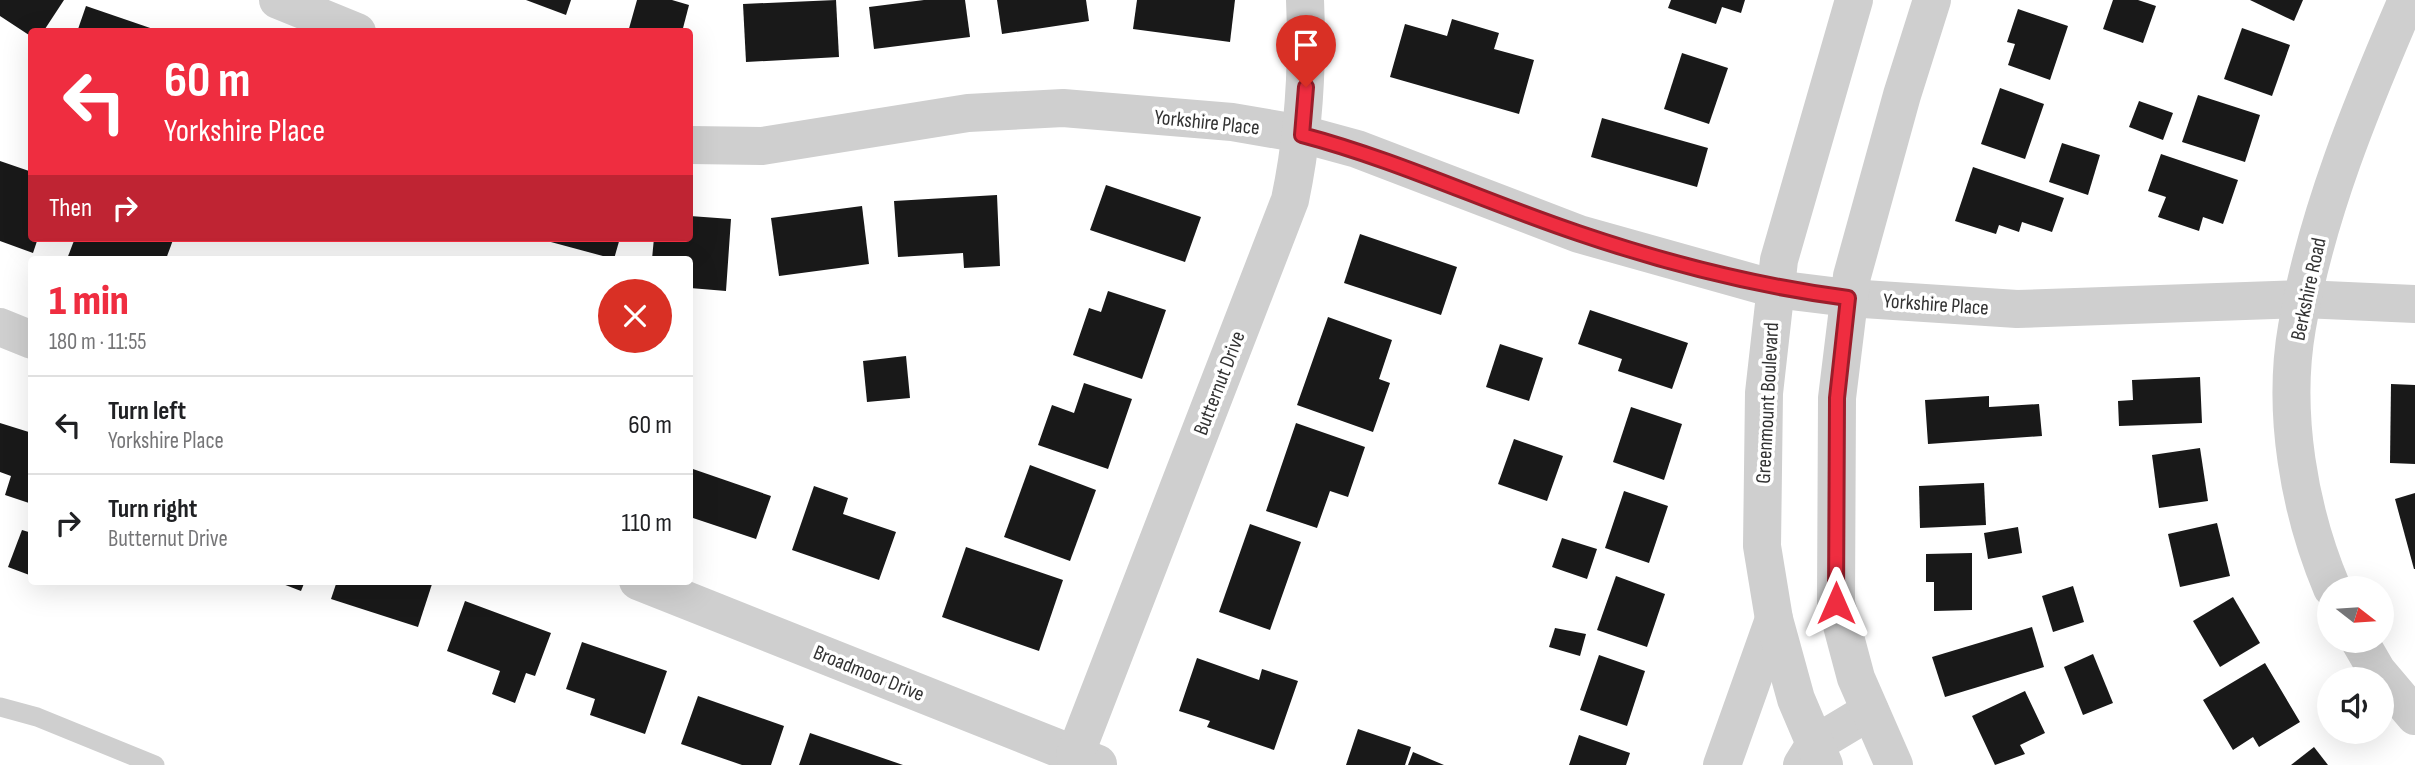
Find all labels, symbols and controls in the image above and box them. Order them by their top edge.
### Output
pin [1276,15,1336,87]
icon: arrive [1287,26,1325,64]
text: 60 m [164,52,251,111]
icon: left [49,56,140,147]
street label: Yorkshire Place [1153,105,1261,140]
text: Yorkshire Place [164,112,325,151]
icon: right [106,189,144,227]
text: Then [49,193,92,224]
street label: Berkshire Road [2285,235,2332,343]
text: 1 min [49,276,129,327]
button: close [598,279,672,353]
street label: Yorkshire Place [1882,288,1990,321]
street label: Greenmount Boulevard [1751,322,1784,484]
text: 180 m · 11:55 [49,328,147,356]
street label: Butternut Drive [1188,328,1251,439]
text: Turn left [108,396,186,427]
icon: left [49,406,87,444]
text: 60 m [628,410,672,441]
text: Yorkshire Place [108,427,224,455]
text: Turn right [108,494,197,525]
icon: right [49,504,87,542]
text: 110 m [621,508,672,539]
text: Butternut Drive [108,525,228,553]
position arrow [1799,566,1873,640]
north arrow [2317,576,2394,653]
map controls [2317,576,2394,744]
street label: Broadmoor Drive [810,640,928,707]
button: sound [2317,667,2394,744]

